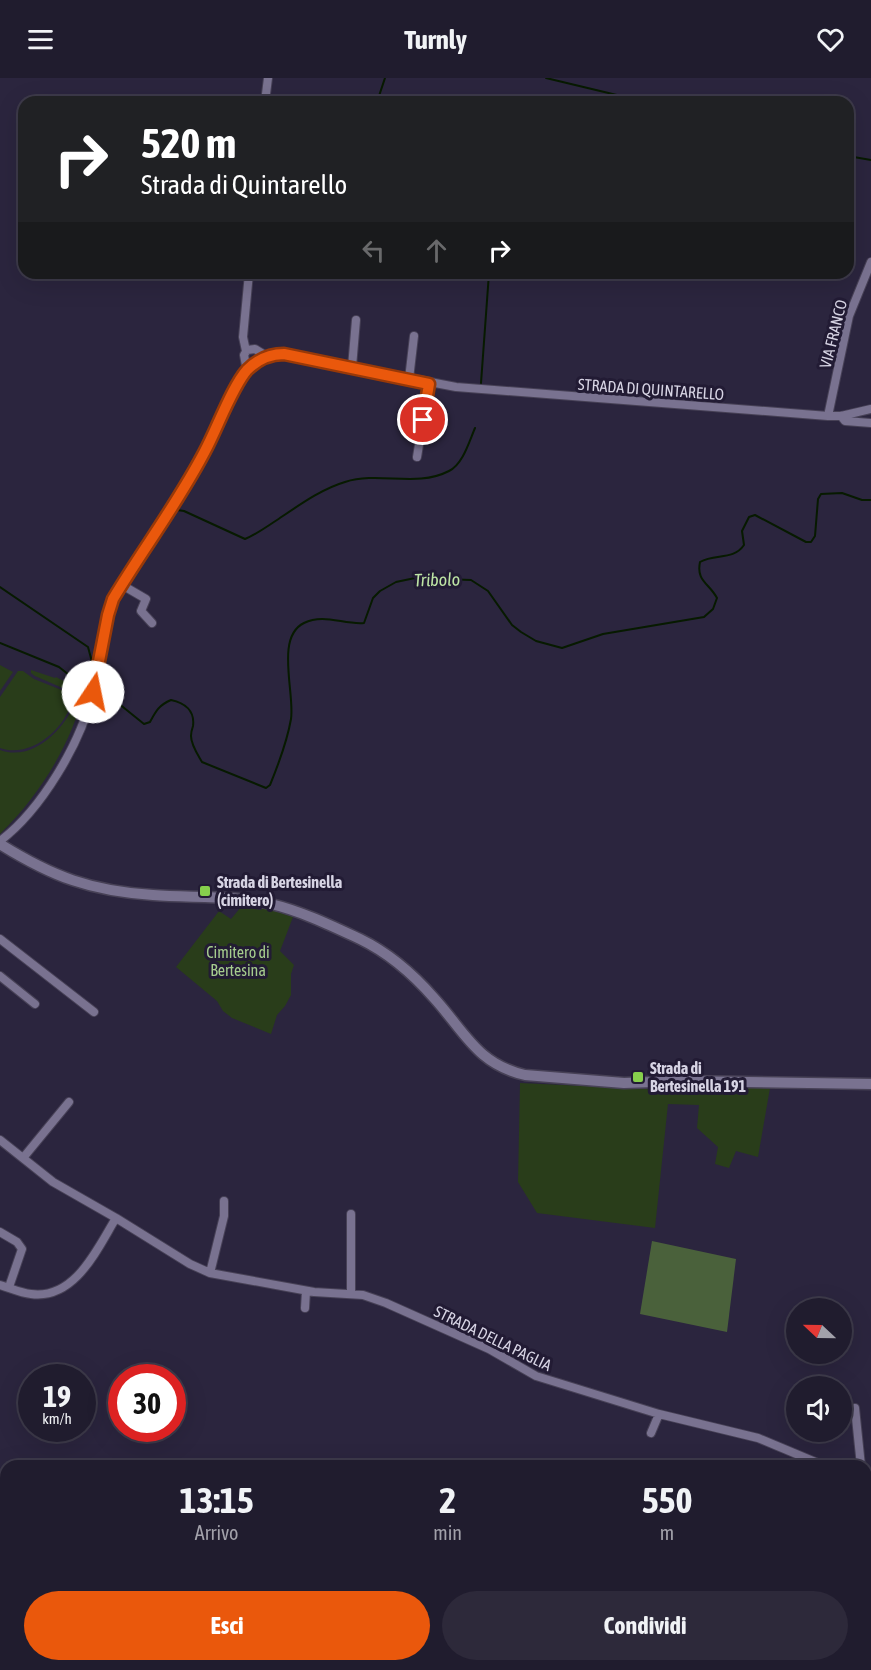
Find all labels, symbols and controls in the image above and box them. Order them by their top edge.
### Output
icon: menu [24,23,57,56]
icon: heart [814,23,847,56]
text: Turnly [404,24,467,55]
text: 520 m [141,119,236,167]
icon: right [42,120,120,198]
text: Strada di Quintarello [141,169,347,200]
icon: left [357,234,390,267]
icon: ahead [420,234,453,267]
icon: right [483,234,516,267]
street label: VIA FRANCO [816,298,850,370]
street label: STRADA DI QUINTARELLO [577,375,725,403]
pin [397,394,448,445]
icon: arrive [406,403,439,436]
water label: Tribolo [414,569,460,590]
position arrow [61,660,125,724]
place label: Strada di Bertesinella (cimitero) [217,873,342,909]
marker: Strada di Bertesinella (cimitero) [198,884,212,898]
park label: Cimitero di Bertesina [206,943,270,979]
place label: Strada di Bertesinella 191 [650,1059,747,1095]
marker: Strada di Bertesinella 191 [631,1070,645,1084]
north arrow [786,1298,852,1364]
map controls [786,1298,852,1442]
street label: STRADA DELLA PAGLIA [431,1302,555,1374]
speed limit sign: 30 [108,1364,186,1442]
button: sound [786,1376,852,1442]
text: 19 [43,1379,71,1413]
text: km/h [42,1410,72,1427]
text: 13:15 [180,1479,254,1521]
text: 2 [439,1479,456,1521]
text: 550 [642,1479,692,1521]
text: Arrivo [195,1521,238,1544]
text: min [433,1521,462,1544]
text: m [660,1521,674,1544]
button: Esci [24,1591,430,1660]
button: Condividi [442,1591,848,1660]

